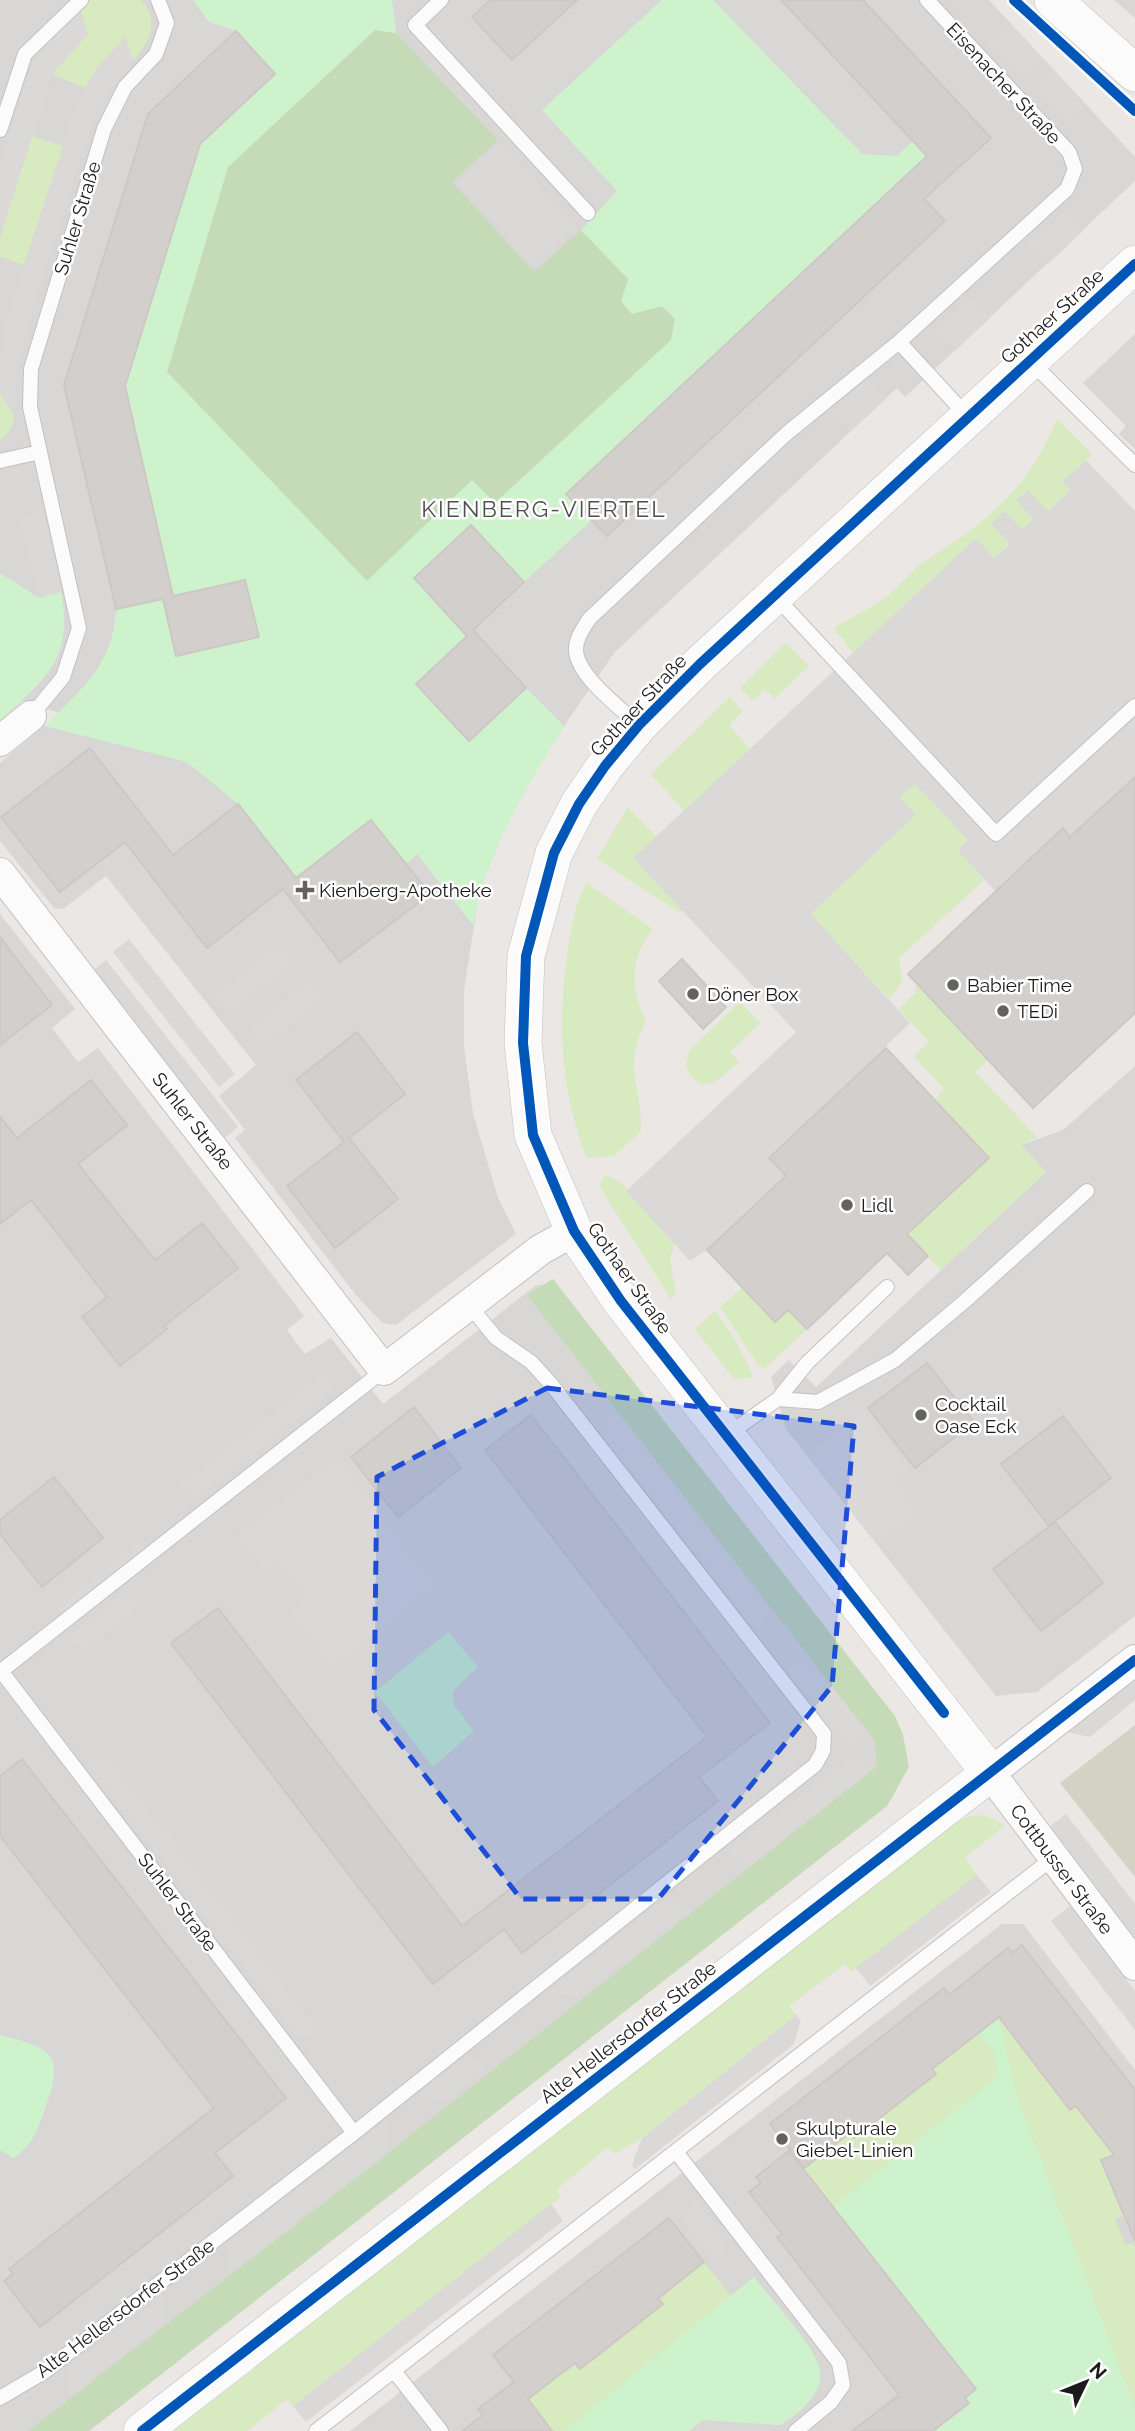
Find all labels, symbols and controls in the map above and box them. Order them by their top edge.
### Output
street label: Eisenacher Straße [942,18,1066,148]
street label: Suhler Straße [49,159,105,277]
street label: Gothaer Straße [996,264,1108,368]
district label: KIENBERG-VIERTEL [421,495,667,522]
street label: Gothaer Straße [585,650,691,760]
place label: Kienberg-Apotheke [319,879,492,901]
marker: Kienberg-Apotheke [297,882,313,898]
place label: Babier Time [967,974,1072,996]
marker: Babier Time [945,977,961,993]
place label: Döner Box [707,983,799,1005]
marker: Döner Box [685,986,701,1002]
place label: TEDi [1017,1000,1058,1022]
marker: TEDi [995,1003,1011,1019]
street label: Suhler Straße [148,1068,238,1174]
place label: Lidl [861,1194,894,1216]
marker: Lidl [839,1197,855,1213]
street label: Gothaer Straße [583,1218,677,1338]
place label: Cocktail Oase Eck [935,1393,1017,1437]
marker: Cocktail Oase Eck [913,1407,929,1423]
street label: Cottbusser Straße [1006,1800,1118,1938]
street label: Suhler Straße [134,1848,222,1956]
street label: Alte Hellersdorfer Straße [536,1957,720,2107]
place label: Skulpturale Giebel-Linien [796,2117,913,2161]
marker: Skulpturale Giebel-Linien [774,2131,790,2147]
street label: Alte Hellersdorfer Straße [32,2234,218,2382]
north arrow [1051,2347,1121,2417]
text: N [1085,2358,1111,2383]

